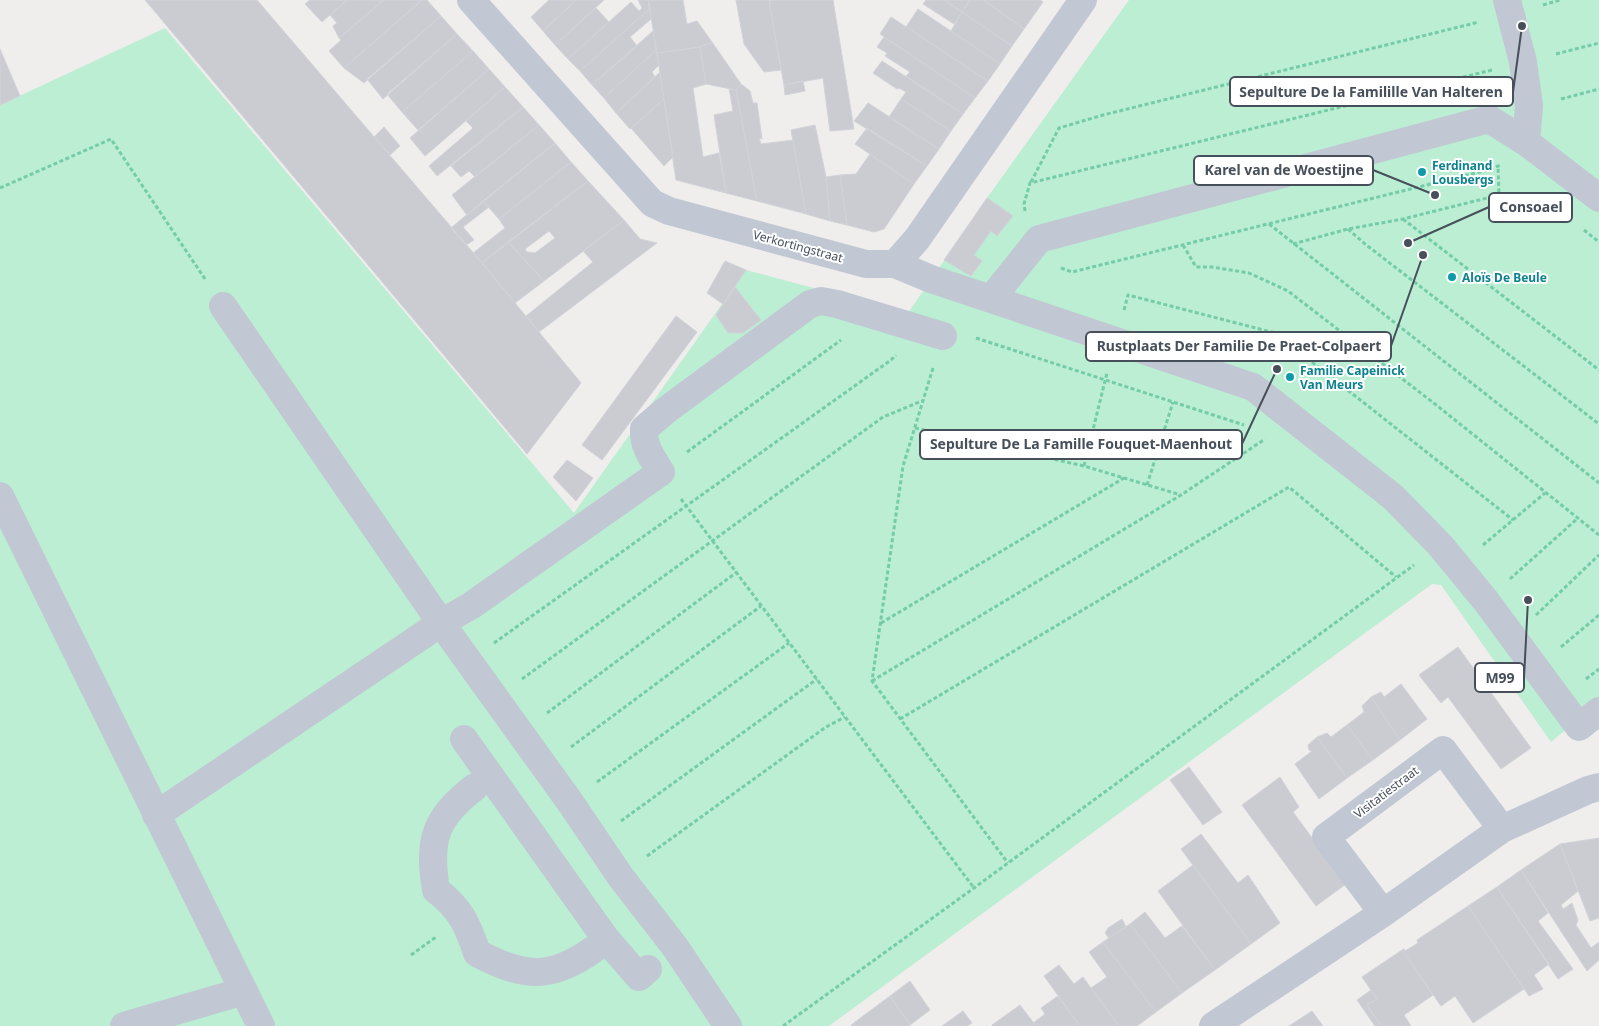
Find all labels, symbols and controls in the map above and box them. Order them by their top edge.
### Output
callout: Sepulture De la Familille Van Halteren [1230,77,1513,106]
text: Sepulture De la Familille Van Halteren [1239,82,1503,101]
callout: Karel van de Woestijne [1194,156,1373,185]
place label: Ferdinand Lousbergs [1432,157,1494,188]
text: Karel van de Woestijne [1204,160,1364,179]
marker: Ferdinand Lousbergs [1416,166,1428,178]
callout: Consoael [1489,193,1572,222]
text: Consoael [1499,197,1563,216]
street label: Verkortingstraat [751,226,845,266]
place label: Aloïs De Beule [1462,269,1547,286]
marker: Aloïs De Beule [1446,271,1458,283]
callout: Rustplaats Der Familie De Praet-Colpaert [1086,332,1391,361]
text: Rustplaats Der Familie De Praet-Colpaert [1097,336,1381,355]
place label: Familie Capeinick Van Meurs [1300,362,1405,393]
marker: Familie Capeinick Van Meurs [1284,371,1296,383]
callout: Sepulture De La Famille Fouquet-Maenhout [920,430,1242,459]
text: Sepulture De La Famille Fouquet-Maenhout [930,434,1232,453]
callout: M99 [1475,663,1524,692]
text: M99 [1485,668,1515,687]
street label: Visitatiestraat [1350,762,1422,822]

